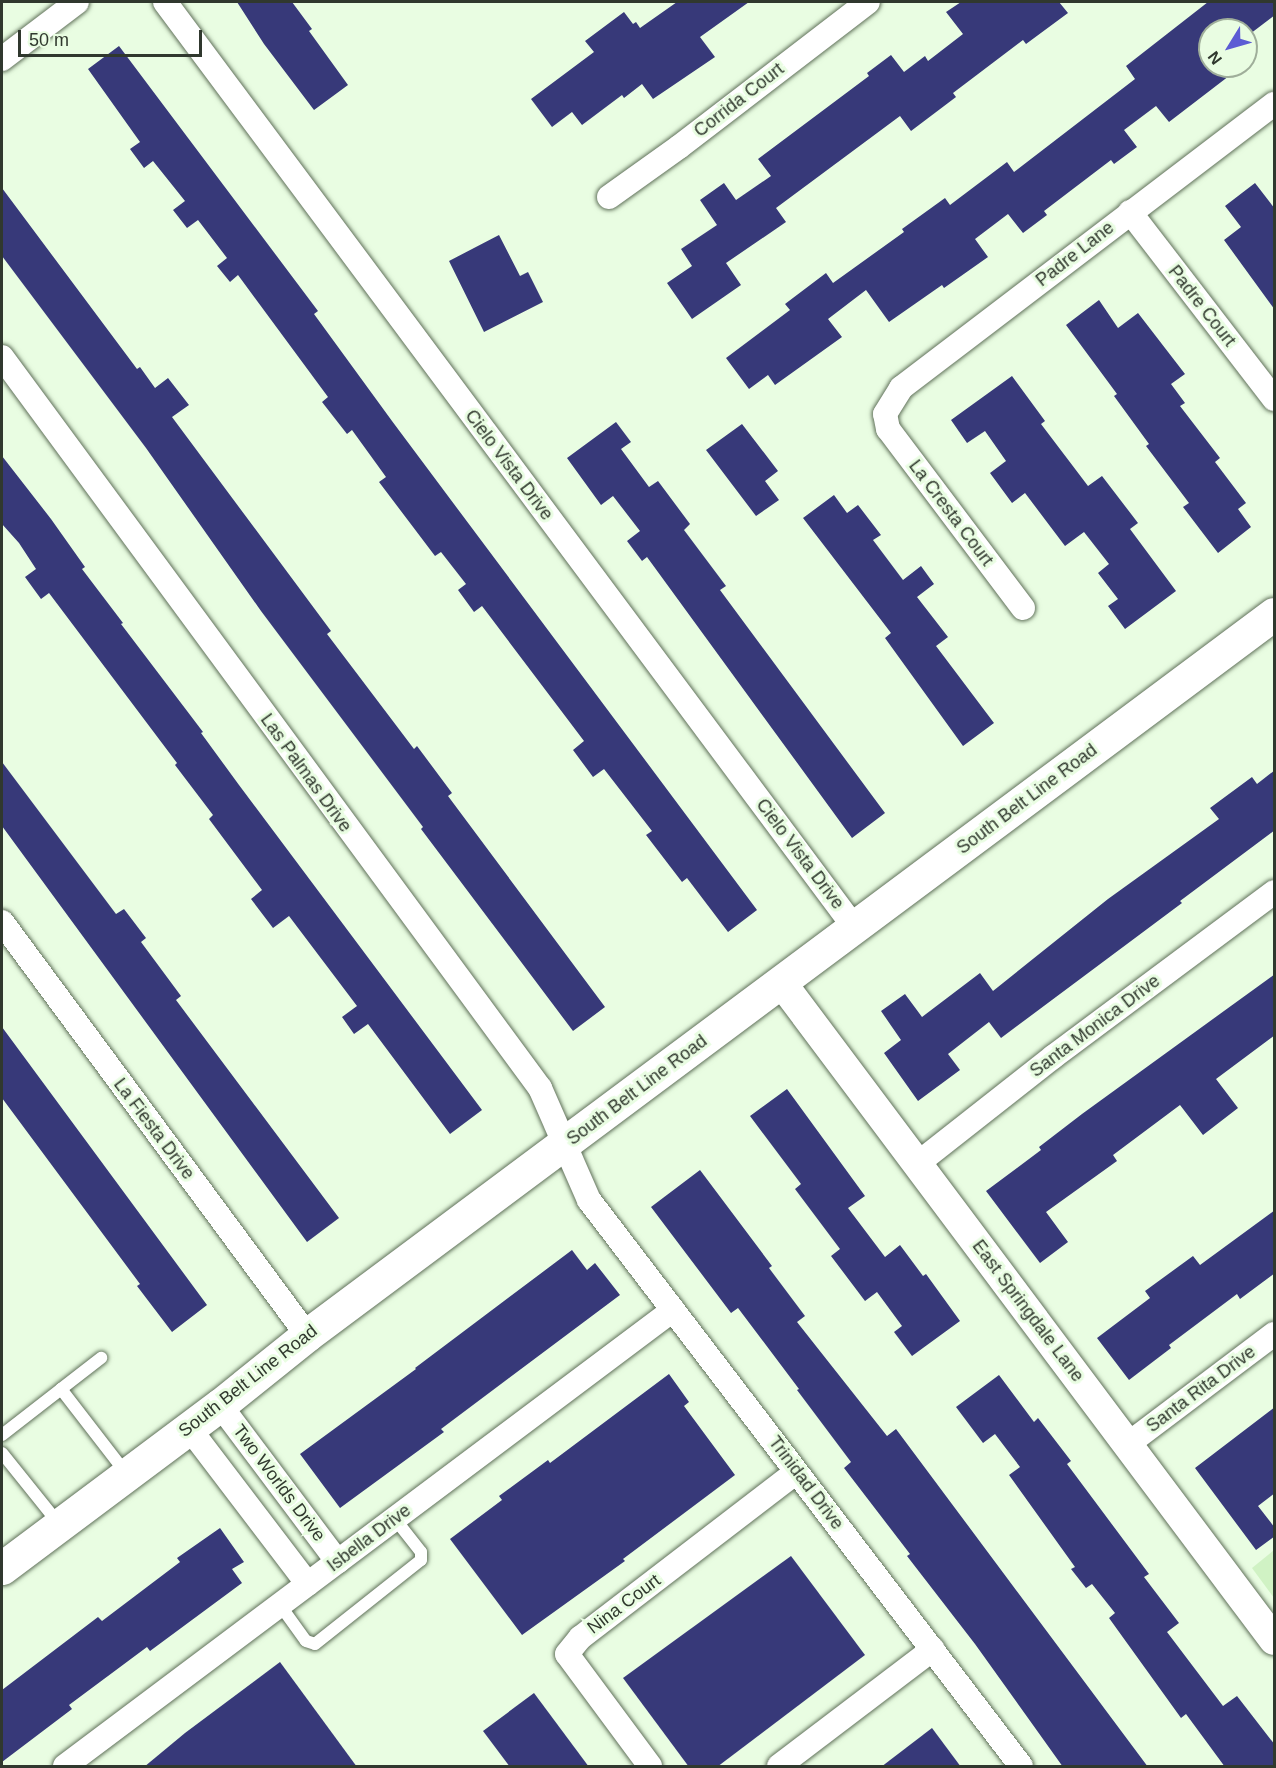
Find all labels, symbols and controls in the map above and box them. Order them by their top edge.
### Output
scale bar [21,18,206,56]
north arrow [1198,18,1258,78]
text: 50 m [29,30,69,50]
text: N [1205,48,1225,68]
street label: Corrida Court [690,58,788,142]
street label: Padre Lane [1032,217,1118,291]
street label: Padre Court [1164,261,1240,351]
street label: Cielo Vista Drive [460,406,558,524]
street label: La Cresta Court [904,456,998,570]
street label: Las Palmas Drive [256,710,356,836]
street label: South Belt Line Road [953,739,1101,859]
street label: Cielo Vista Drive [751,795,849,913]
street label: Santa Monica Drive [1026,970,1164,1082]
street label: South Belt Line Road [563,1030,711,1150]
street label: La Fiesta Drive [109,1074,199,1184]
street label: East Springdale Lane [968,1236,1088,1386]
street label: South Belt Line Road [174,1320,322,1442]
street label: Santa Rita Drive [1142,1341,1260,1437]
street label: Two Worlds Drive [228,1420,330,1546]
street label: Trinidad Drive [764,1432,848,1534]
street label: Isbella Drive [323,1500,415,1576]
street label: Nina Court [583,1569,665,1639]

